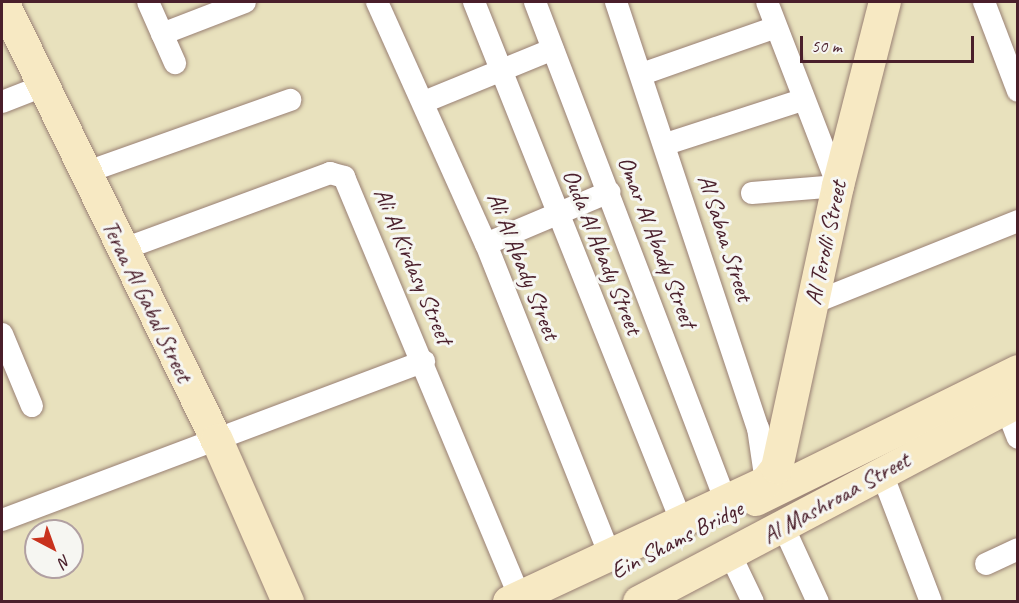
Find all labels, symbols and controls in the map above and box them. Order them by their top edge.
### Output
scale bar [803,24,977,62]
text: 50 m [811,35,842,57]
street label: Omar Al Abady Street [611,152,703,332]
street label: Ouda Al Abady Street [556,165,648,339]
street label: Al Sabaa Street [691,171,759,305]
street label: Al Terolli Street [799,178,853,308]
street label: Ali Al Kirdasy Street [367,183,459,349]
street label: Ali Al Abady Street [480,188,566,344]
street label: Teraa Al Gabal Street [95,215,199,387]
street label: Al Mashroaa Street [757,446,915,550]
street label: Ein Shams Bridge [605,494,749,586]
north arrow [24,519,84,579]
text: N [54,550,75,572]

